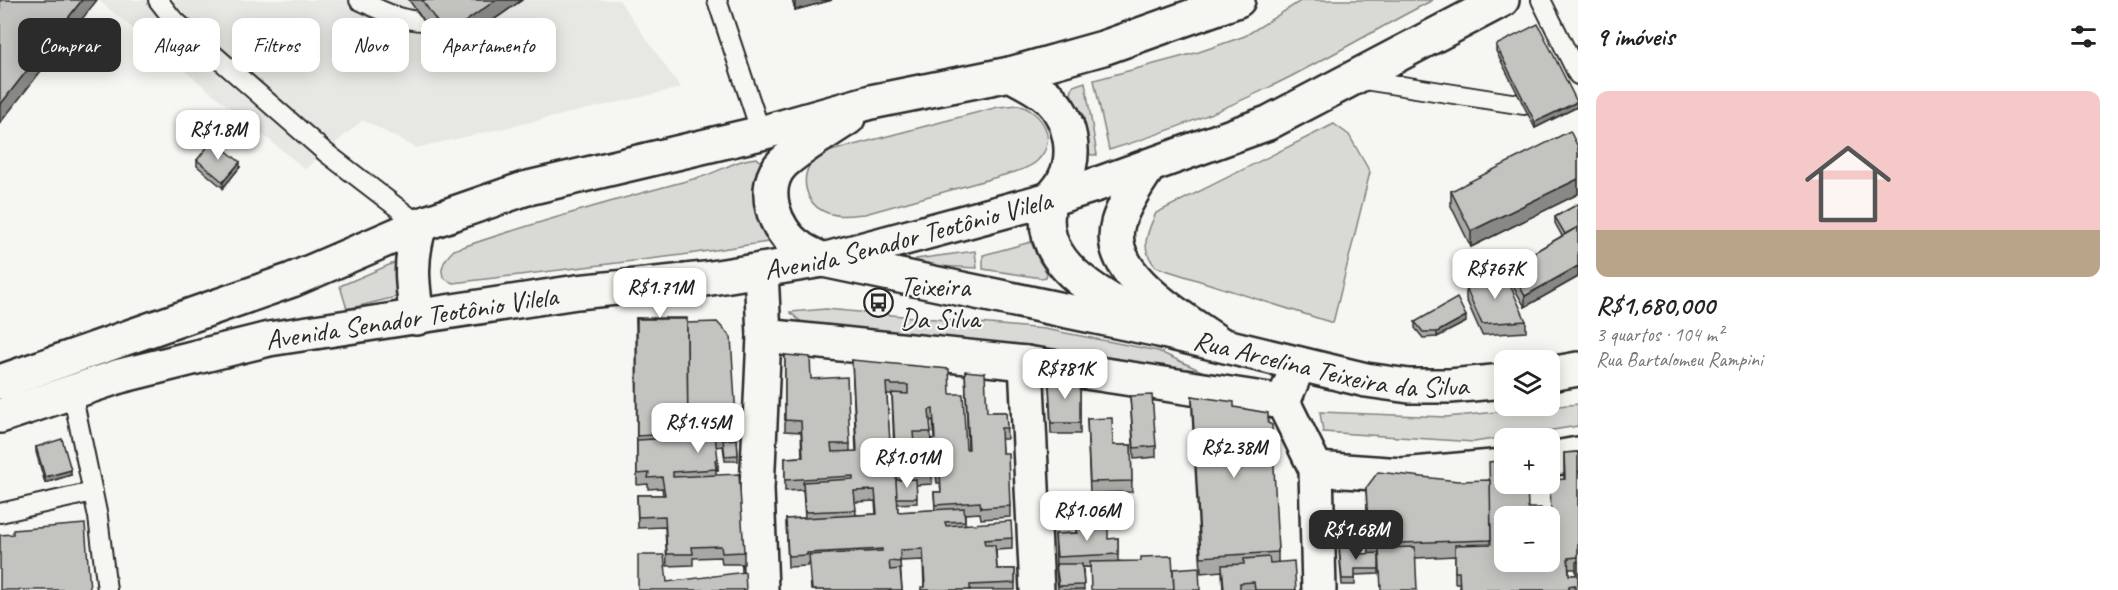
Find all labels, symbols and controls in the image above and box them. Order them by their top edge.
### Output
chip: Comprar [18,18,121,72]
chip: Alugar [133,18,220,72]
chip: Filtros [232,18,320,72]
chip: Novo [332,18,409,72]
chip: Apartamento [421,18,556,72]
text: 9 imóveis [1596,20,1674,53]
icon: filters [2067,20,2100,53]
pin: R$1.8M [169,110,267,161]
text: R$1.8M [190,117,246,142]
icon: home [1794,130,1902,238]
street label: Avenida Senador Teotônio Vilela [762,181,1057,287]
pin: R$767K [1446,249,1544,300]
text: R$767K [1466,256,1524,281]
pin: R$1.71M [605,268,715,319]
place label: Teixeira Da Silva [900,269,982,336]
text: R$1.71M [627,275,693,300]
street label: Avenida Senador Teotônio Vilela [263,277,562,357]
bus stop icon: Teixeira Da Silva [863,286,895,318]
text: R$1,680,000 [1596,289,1715,322]
street label: Rua Arcelina Teixeira da Silva [1190,322,1471,404]
text: 3 quartos · 104 m² [1596,322,1723,347]
text: Rua Bartalomeu Rampini [1596,347,1763,372]
pin: R$781K [1016,349,1114,400]
map controls [1494,350,1560,572]
button: layers [1494,350,1560,416]
text: R$781K [1037,356,1093,381]
pin: R$1.45M [643,403,753,454]
text: R$1.45M [665,410,731,435]
pin: R$2.38M [1179,428,1289,479]
button: + [1494,428,1560,494]
text: R$2.38M [1201,435,1267,460]
pin: R$1.01M [852,438,962,489]
text: R$1.01M [874,445,940,470]
pin: R$1.06M [1032,491,1142,542]
text: R$1.06M [1054,498,1120,523]
button: − [1494,506,1560,572]
pin: R$1.68M [1301,510,1411,561]
text: R$1.68M [1323,517,1389,542]

